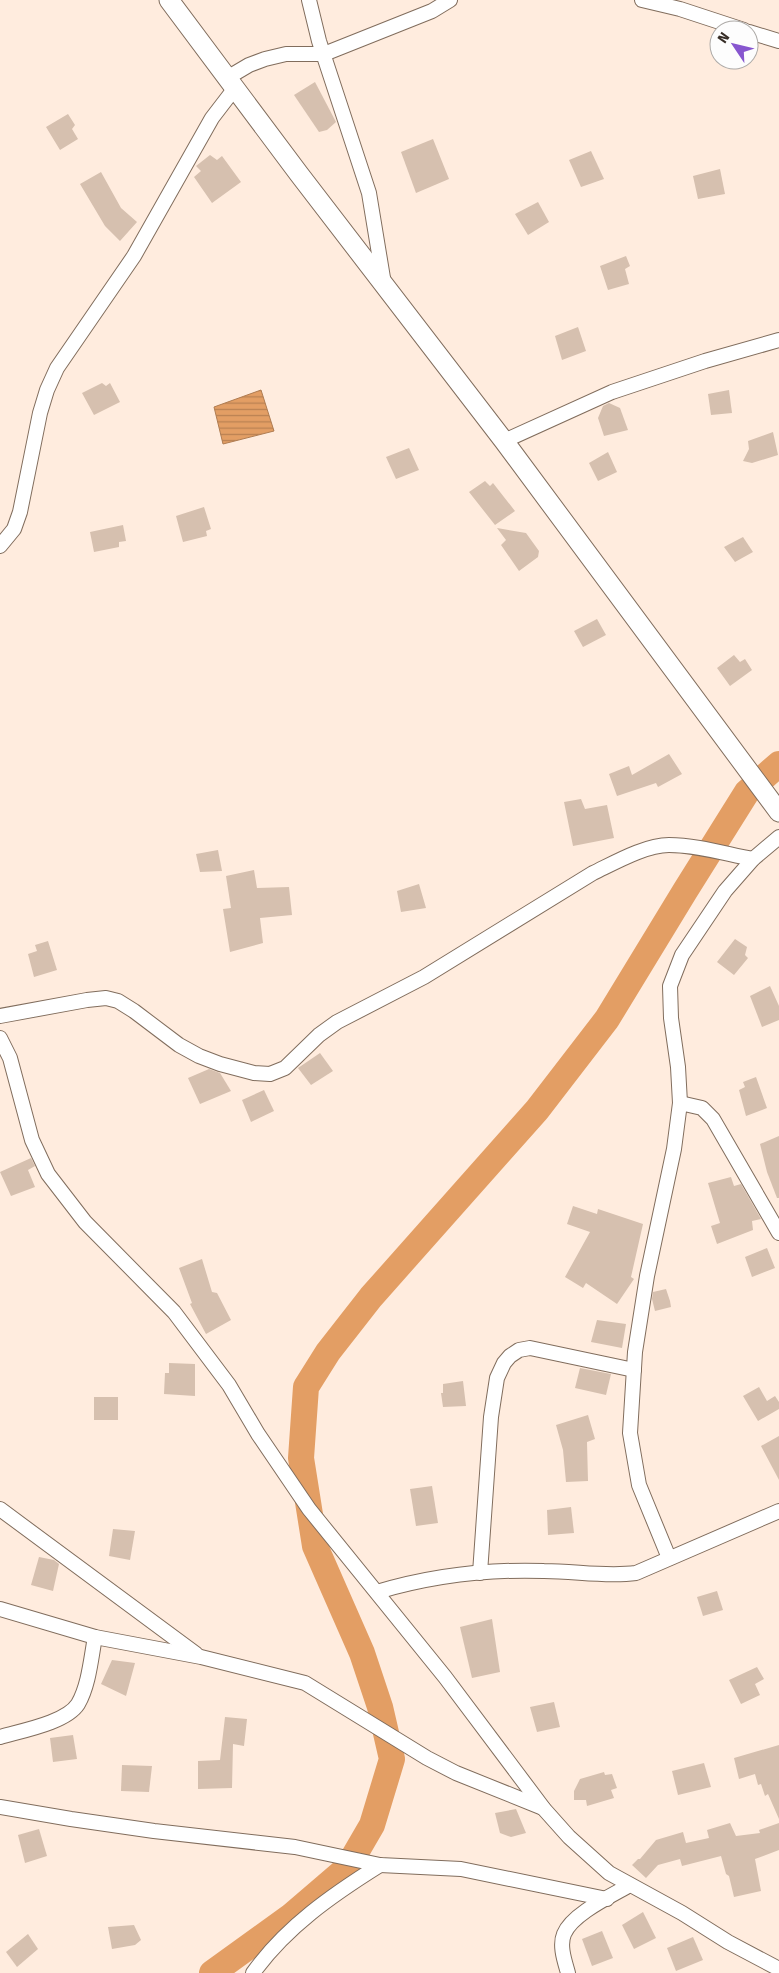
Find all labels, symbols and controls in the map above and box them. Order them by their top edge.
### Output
north arrow [709,20,759,70]
text: N [714,29,733,47]

